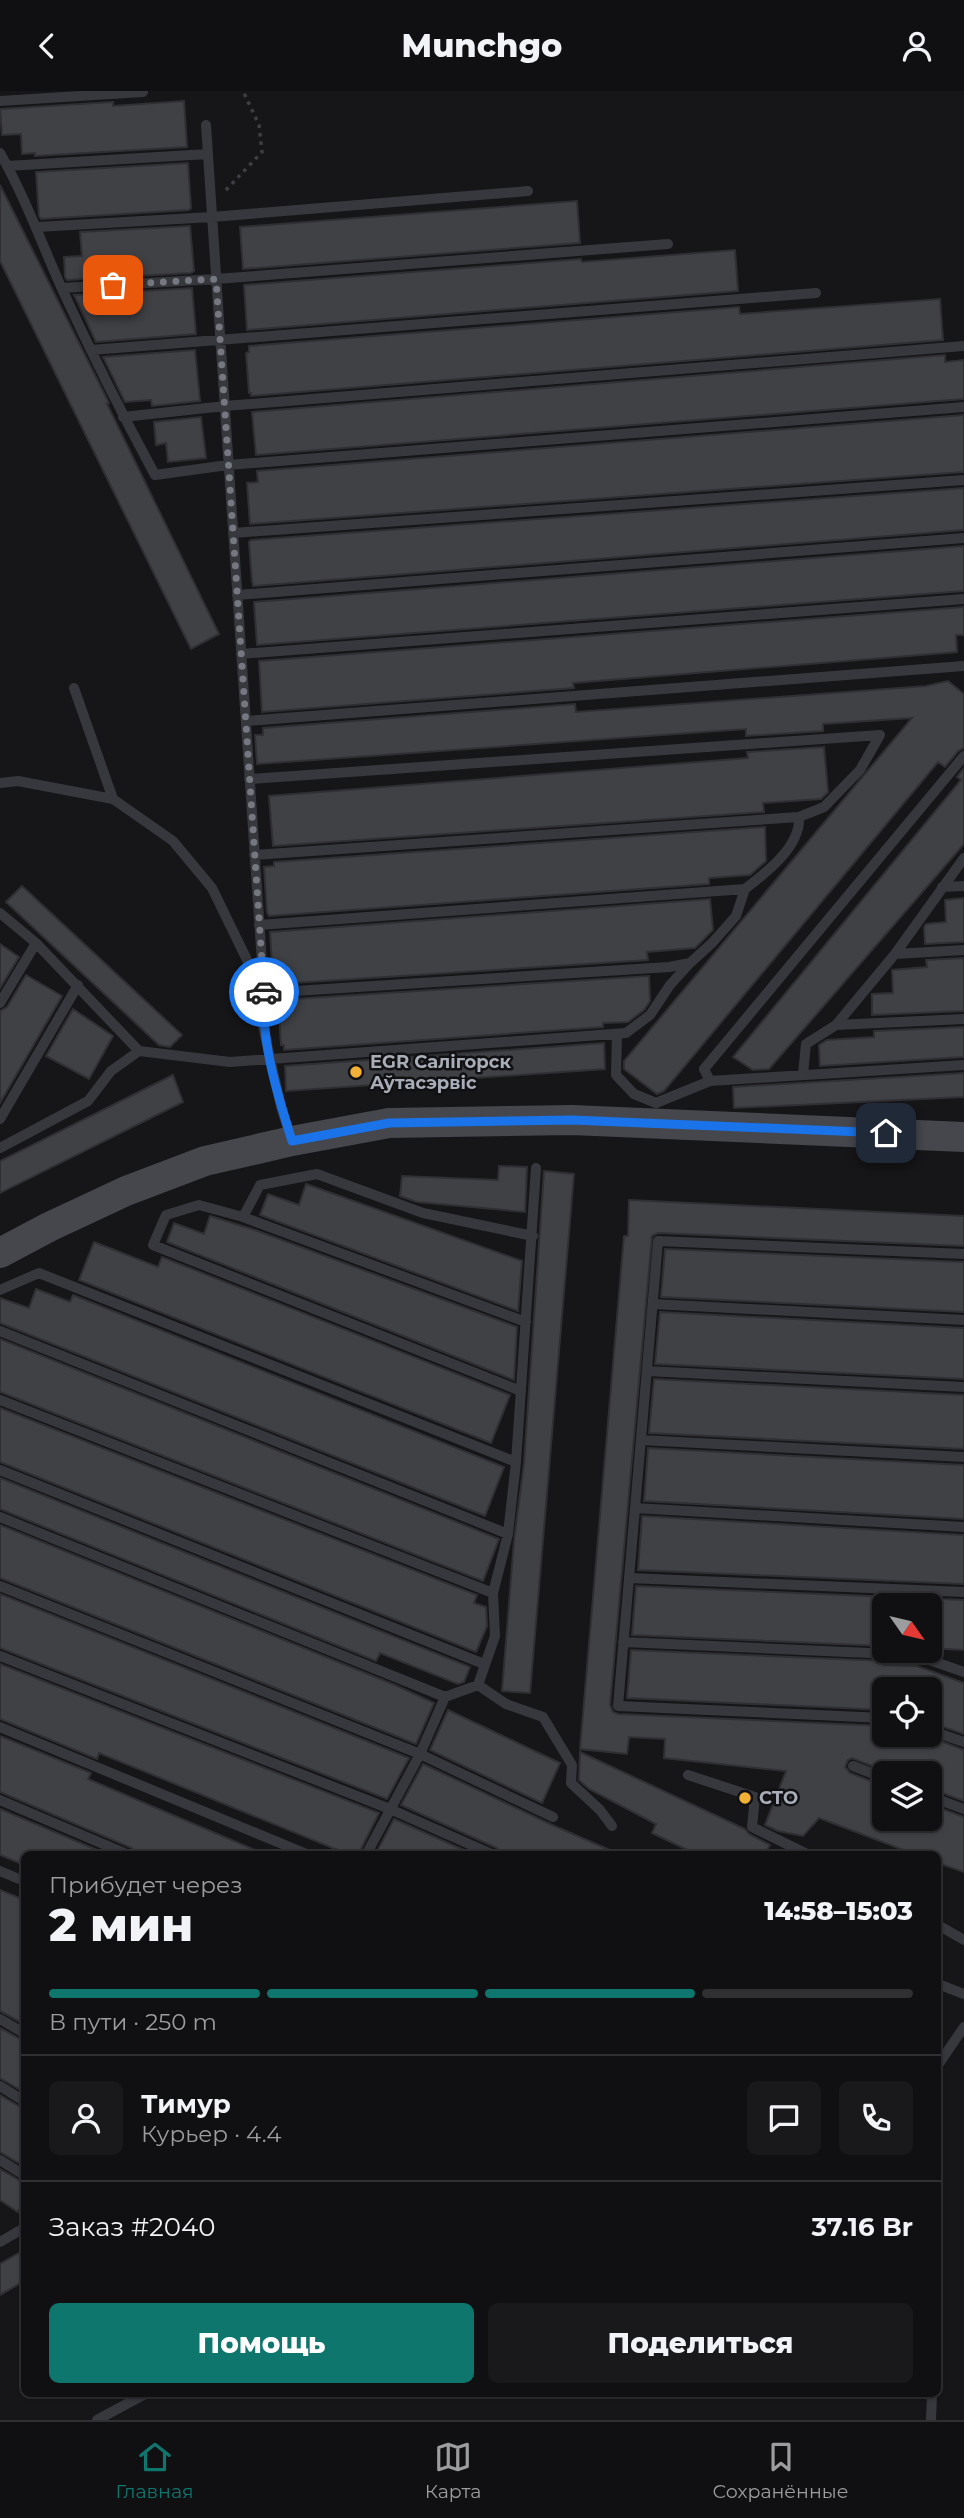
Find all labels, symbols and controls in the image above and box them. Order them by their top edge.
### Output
text: Munchgo [402,26,562,65]
icon: back [28,27,66,65]
icon: person [898,27,936,65]
pin [83,255,143,315]
icon: bag [94,266,132,304]
courier [229,957,299,1027]
icon: car [245,973,283,1011]
place label: EGR Салігорск Аўтасэрвіс [370,1051,511,1094]
marker: EGR Салігорск Аўтасэрвіс [348,1064,364,1080]
pin [856,1103,916,1163]
icon: home [867,1114,905,1152]
north arrow [872,1593,942,1663]
map controls [872,1593,942,1831]
button: locate [872,1677,942,1747]
button: layers [872,1761,942,1831]
place label: СТО [759,1787,798,1809]
marker: СТО [737,1790,753,1806]
text: Прибудет через [49,1871,243,1899]
text: 14:58–15:03 [764,1895,913,1927]
text: 2 мин [49,1896,193,1953]
text: В пути · 250 m [49,2008,217,2036]
button: person [49,2081,123,2155]
button: chat [747,2081,821,2155]
button: phone [839,2081,913,2155]
text: Тимур [141,2088,231,2120]
text: Курьер · 4.4 [141,2120,281,2148]
text: Заказ #2040 [49,2211,215,2243]
text: 37.16 Br [811,2211,913,2243]
button: Помощь [49,2303,474,2383]
button: Поделиться [488,2303,913,2383]
tab: Главная [116,2438,194,2503]
tab: Карта [425,2438,481,2503]
tab: Сохранённые [713,2438,848,2503]

